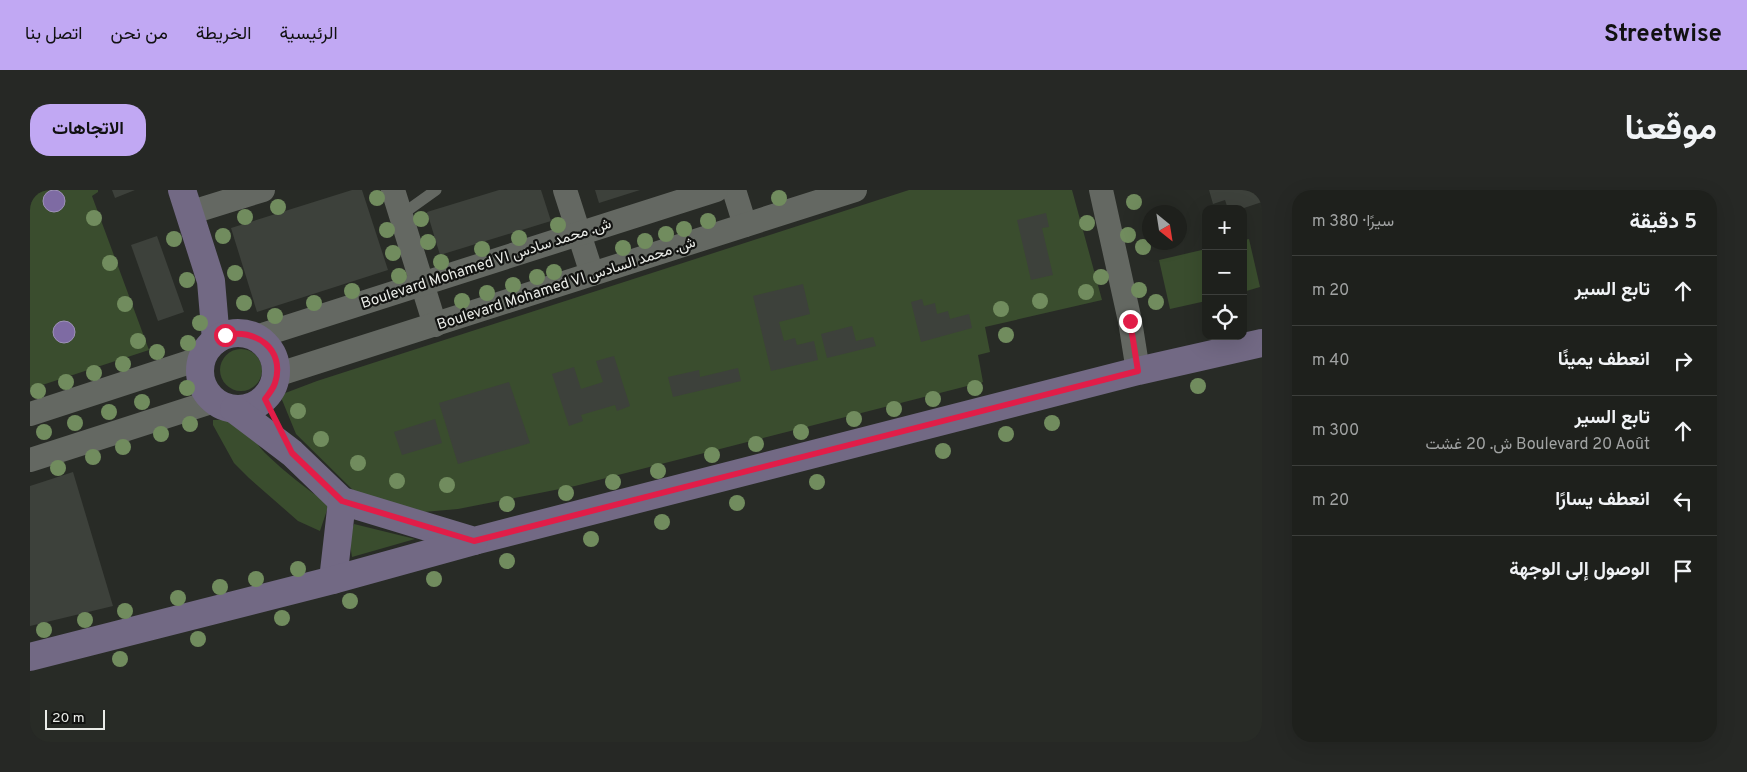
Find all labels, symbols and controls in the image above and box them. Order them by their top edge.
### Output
text: Streetwise [1604,20,1722,50]
text: اتصل بنا [25,23,83,46]
text: من نحن [111,23,168,46]
text: الخريطة [196,23,251,46]
text: الرئيسية [279,23,338,46]
button: الاتجاهات [30,104,146,156]
text: موقعنا [1624,108,1717,152]
north arrow [1142,205,1187,250]
map controls [1202,205,1247,340]
button: + [1202,205,1247,250]
text: 5 دقيقة [1629,209,1697,236]
text: سيرًا · 380 m [1312,212,1394,232]
street label: Boulevard Mohamed VI ش. محمد سادس [359,215,614,314]
street label: Boulevard Mohamed VI ش. محمد السادس [435,234,698,335]
button: − [1202,250,1247,295]
icon: ahead [1669,277,1697,305]
text: تابع السير [1574,278,1650,302]
text: 20 m [1312,281,1349,301]
button: locate [1202,295,1247,340]
route end [1119,310,1142,333]
route start [214,324,237,347]
icon: right [1669,347,1697,375]
text: انعطف يمينًا [1558,348,1650,372]
text: 40 m [1312,351,1350,371]
text: تابع السير [1574,406,1650,430]
icon: ahead [1669,417,1697,445]
text: 300 m [1312,421,1359,441]
text: Boulevard 20 Août ش. 20 غشت [1425,435,1650,455]
icon: left [1669,487,1697,515]
text: انعطف يسارًا [1555,488,1650,512]
text: 20 m [1312,491,1349,511]
icon: arrive [1669,557,1697,585]
text: الوصول إلى الوجهة [1509,558,1650,582]
scale bar [45,707,105,730]
text: 20 m [52,710,85,727]

